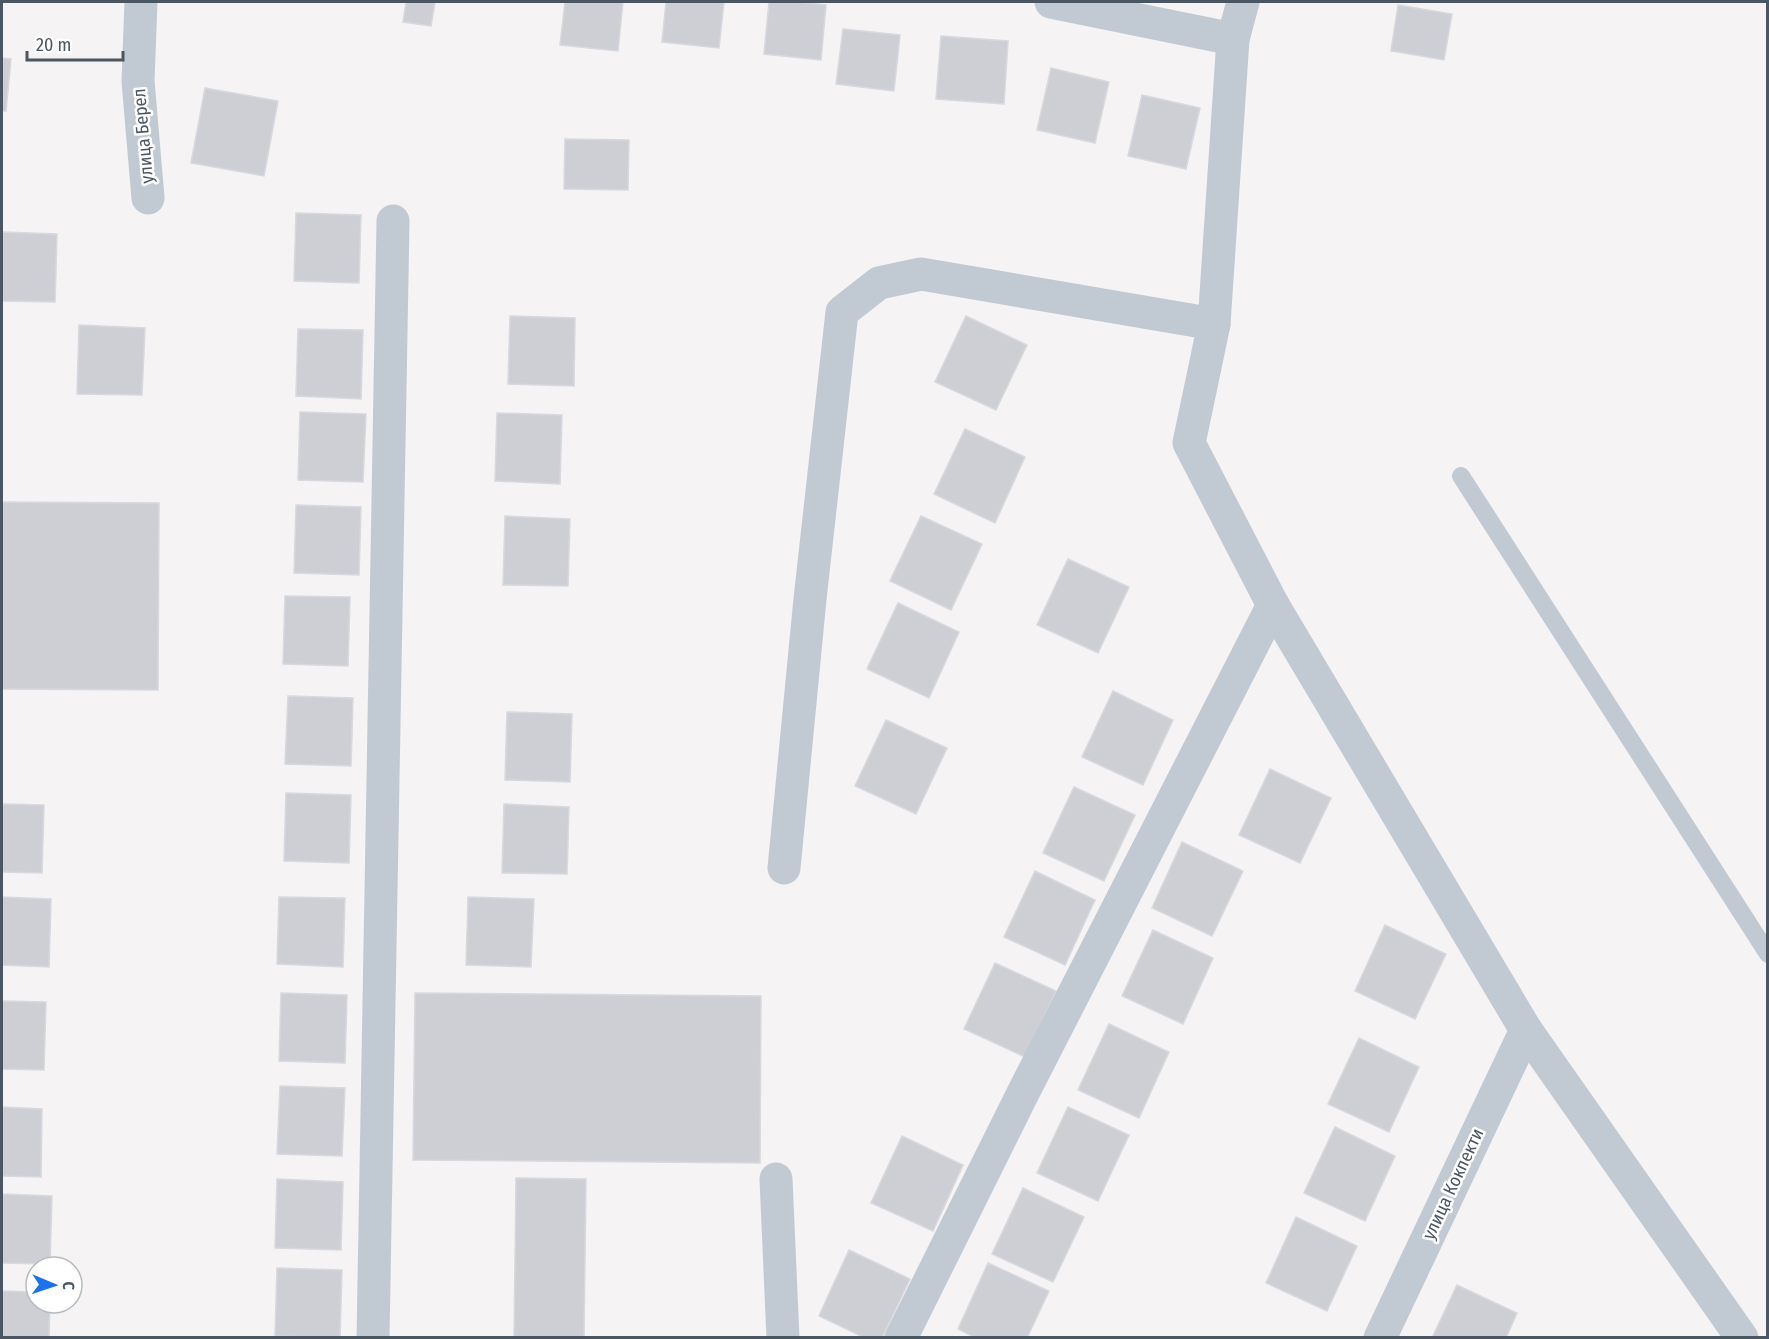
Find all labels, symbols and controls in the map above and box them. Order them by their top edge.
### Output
scale bar [27,24,123,62]
text: 20 m [36,34,71,56]
street label: улица Берел [128,88,158,184]
street label: улица Кокпекти [1418,1125,1488,1243]
north arrow [24,1255,84,1315]
text: С [59,1281,78,1291]

